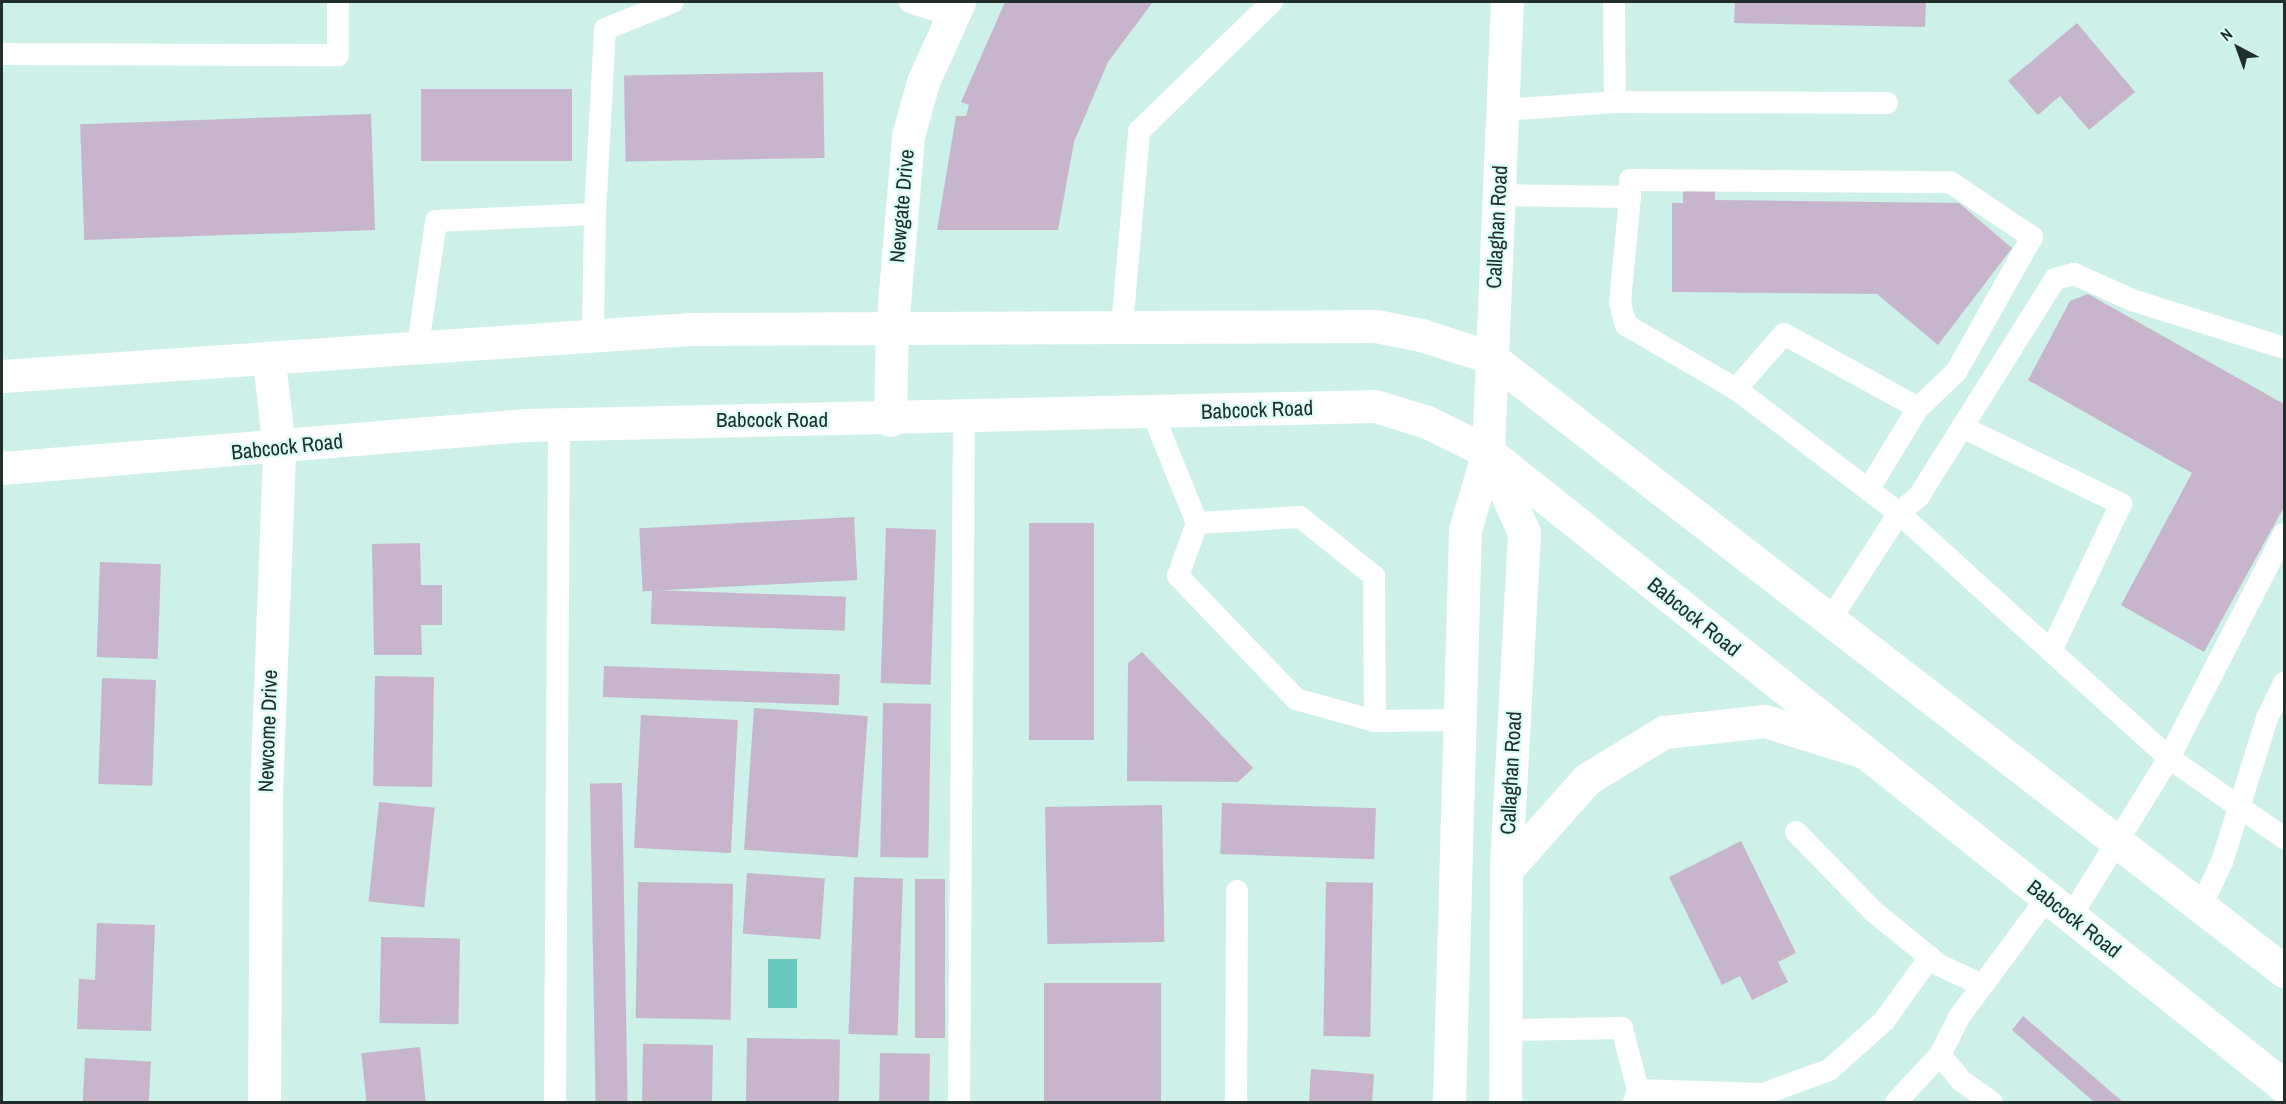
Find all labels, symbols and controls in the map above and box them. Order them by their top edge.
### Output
north arrow [2208,18,2268,78]
text: N [2215,23,2237,46]
street label: Newgate Drive [884,148,920,264]
street label: Callaghan Road [1481,165,1513,289]
street label: Babcock Road [1201,395,1313,425]
street label: Babcock Road [716,407,828,433]
street label: Babcock Road [230,429,344,465]
street label: Babcock Road [1643,572,1745,662]
street label: Newcome Drive [253,669,283,793]
street label: Callaghan Road [1495,711,1527,835]
street label: Babcock Road [2022,875,2126,963]

